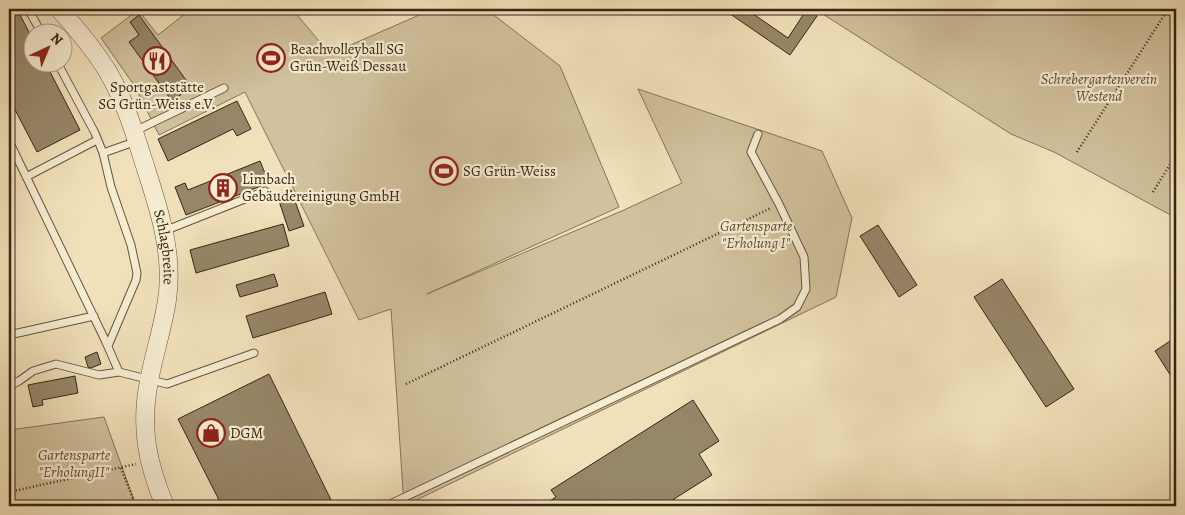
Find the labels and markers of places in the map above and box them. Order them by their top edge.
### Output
place label: Beachvolleyball SG Grün-Weiß Dessau [290,39,407,76]
sports icon: Beachvolleyball SG Grün-Weiß Dessau [256,43,286,73]
restaurant icon: Sportgaststätte SG Grün-Weiss e.V. [142,46,172,76]
place label: Sportgaststätte SG Grün-Weiss e.V. [98,77,216,114]
sports icon: SG Grün-Weiss [429,156,459,186]
place label: SG Grün-Weiss [463,161,556,181]
place label: Limbach Gebäudereinigung GmbH [242,169,400,206]
building icon: Limbach Gebäudereinigung GmbH [208,173,238,203]
shop icon: DGM [196,418,226,448]
place label: DGM [230,423,263,443]

